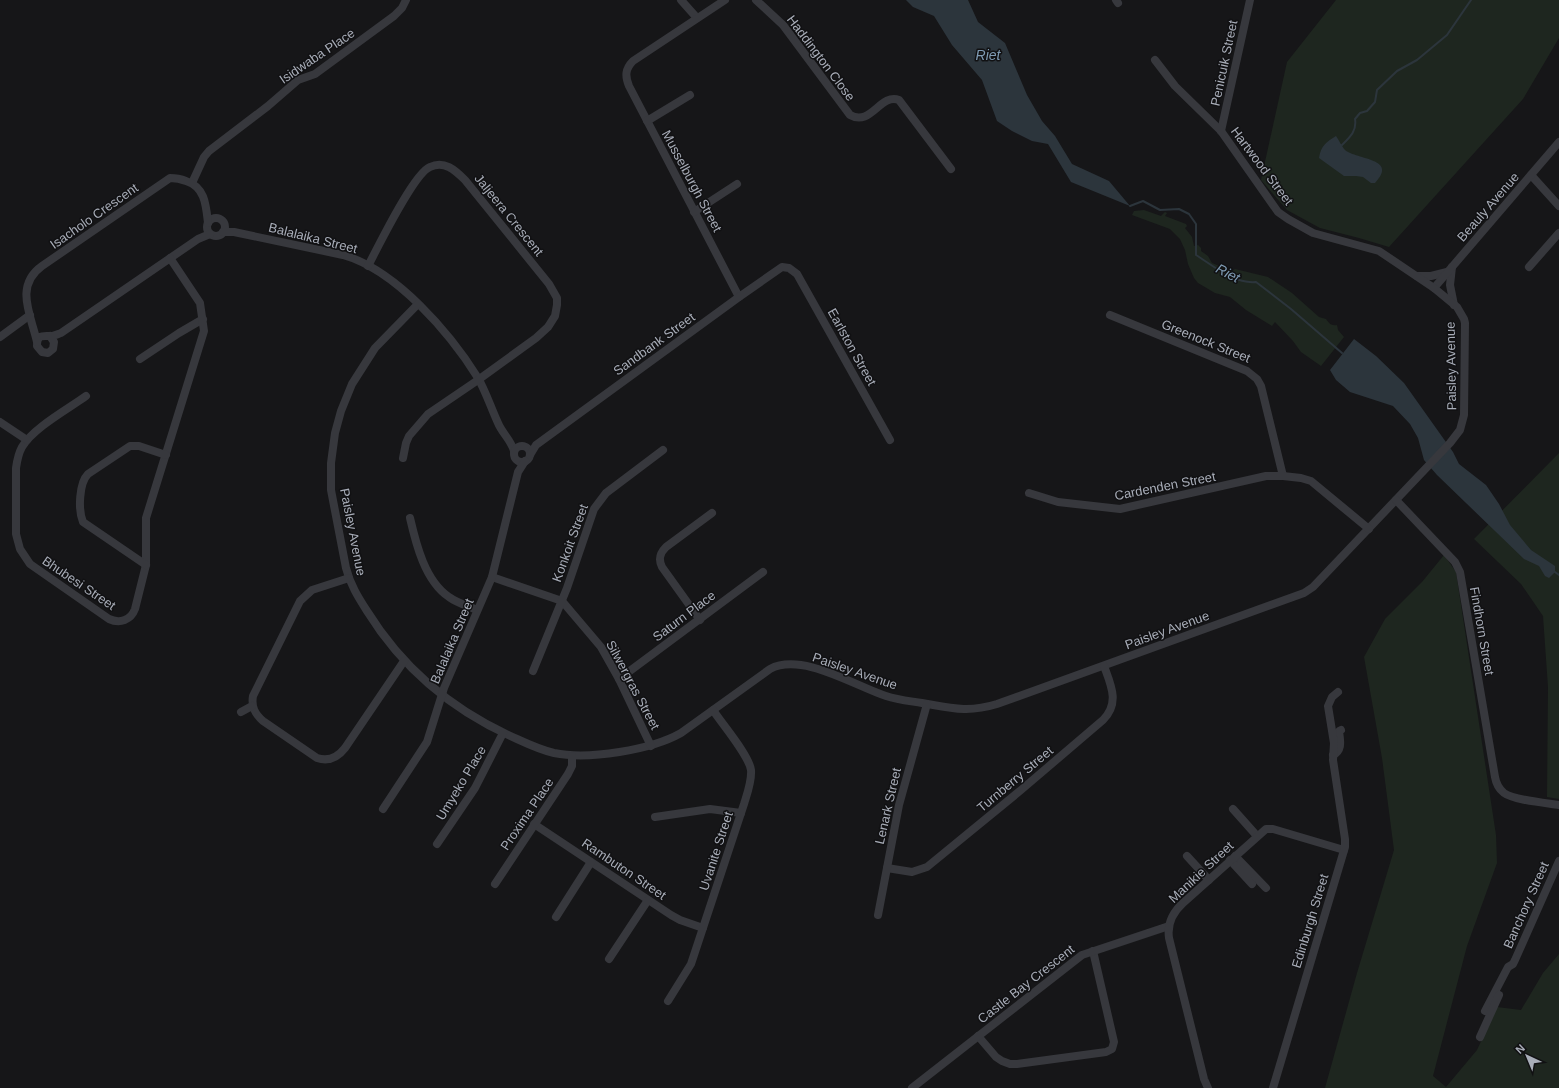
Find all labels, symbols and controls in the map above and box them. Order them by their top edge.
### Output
street label: Haddington Close [784,12,858,104]
street label: Penicuik Street [1208,18,1241,107]
street label: Isidwaba Place [277,25,357,87]
water label: Riet [976,47,1002,63]
street label: Hartwood Street [1228,124,1296,208]
street label: Musselburgh Street [659,128,725,235]
street label: Beauly Avenue [1454,169,1522,245]
street label: Jaljeera Crescent [471,171,547,259]
street label: Isacholo Crescent [47,180,141,252]
street label: Balalaika Street [267,220,359,256]
water label: Riet [1213,260,1244,286]
street label: Earlston Street [825,306,880,389]
street label: Sandbank Street [610,309,698,379]
street label: Greenock Street [1159,316,1253,366]
street label: Paisley Avenue [1443,322,1459,410]
street label: Cardenden Street [1113,469,1217,503]
street label: Paisley Avenue [337,487,369,577]
street label: Konkoit Street [549,502,591,584]
street label: Bhubesi Street [39,553,119,613]
street label: Findhorn Street [1467,586,1497,677]
street label: Saturn Place [650,588,718,644]
street label: Balalaika Street [427,596,477,686]
street label: Paisley Avenue [1123,608,1211,652]
street label: Silwergras Street [603,638,663,733]
street label: Paisley Avenue [811,649,899,693]
street label: Umyeko Place [433,743,489,823]
street label: Turnberry Street [974,743,1056,815]
street label: Lenark Street [872,766,904,846]
street label: Proxima Place [497,775,557,853]
street label: Uvanite Street [696,809,736,892]
street label: Rambuton Street [579,835,669,903]
street label: Manikie Street [1165,838,1237,906]
street label: Banchory Street [1500,859,1552,951]
street label: Edinburgh Street [1289,872,1332,970]
street label: Castle Bay Crescent [975,941,1078,1026]
north arrow [1507,1036,1547,1076]
text: N [1513,1042,1527,1056]

